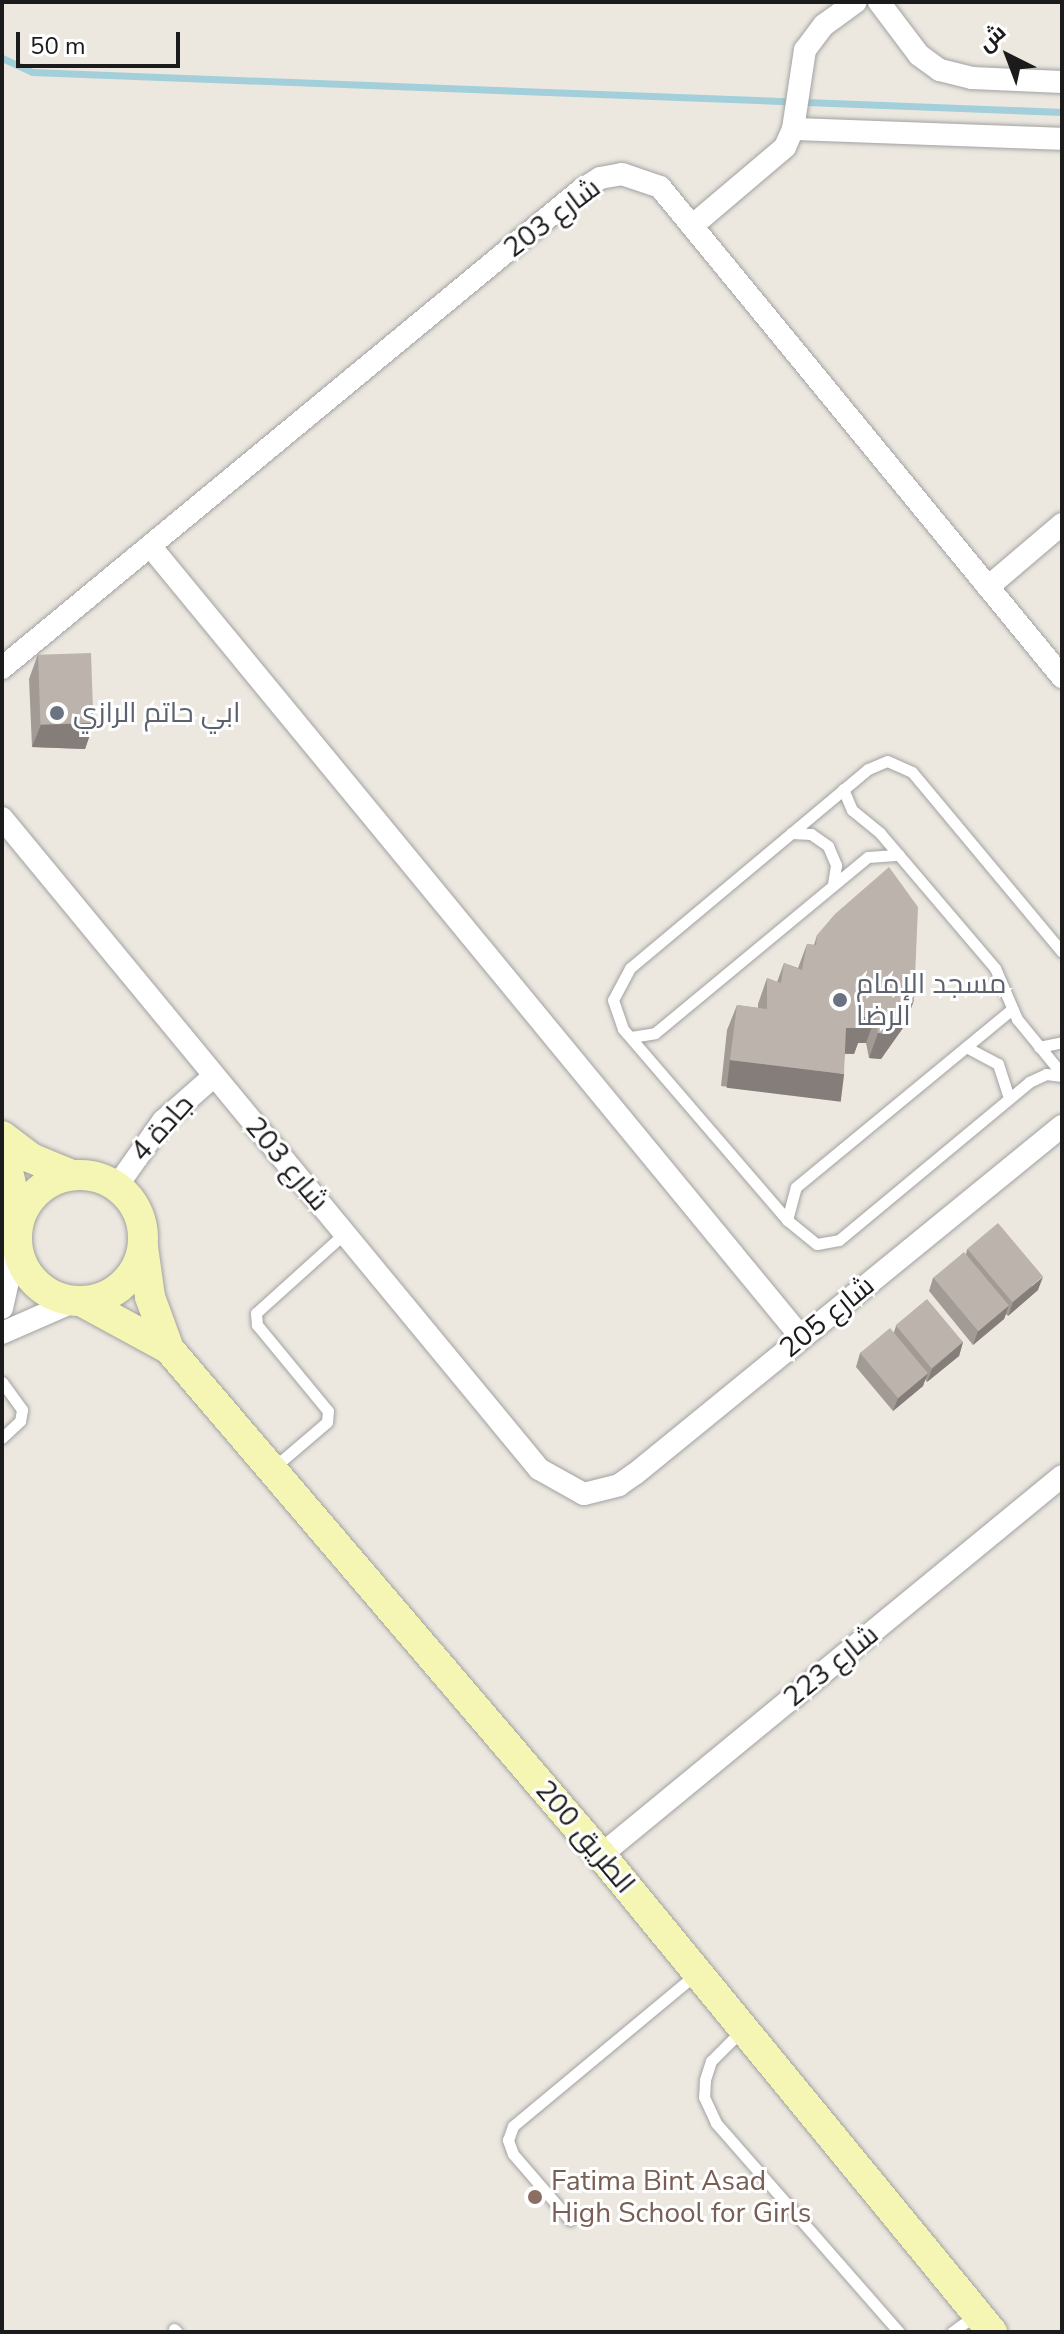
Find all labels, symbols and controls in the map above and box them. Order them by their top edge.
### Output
scale bar [20,16,184,66]
north arrow [968,16,1048,96]
text: ش [971,18,1012,59]
text: 50 m [30,30,86,62]
street label: شارع 203 [497,171,607,265]
place label: ابي حاتم الرازي [73,696,240,730]
marker: ابي حاتم الرازي [48,704,66,722]
place label: مسجد الإمام الرضا [856,967,1006,1033]
marker: مسجد الإمام الرضا [831,991,849,1009]
street label: جادة 4 [124,1088,200,1168]
street label: شارع 203 [238,1110,336,1218]
street label: شارع 205 [773,1269,881,1365]
street label: شارع 223 [777,1618,885,1714]
street label: الطريق 200 [528,1774,642,1900]
place label: Fatima Bint Asad High School for Girls [551,2164,811,2230]
marker: Fatima Bint Asad High School for Girls [526,2188,544,2206]

